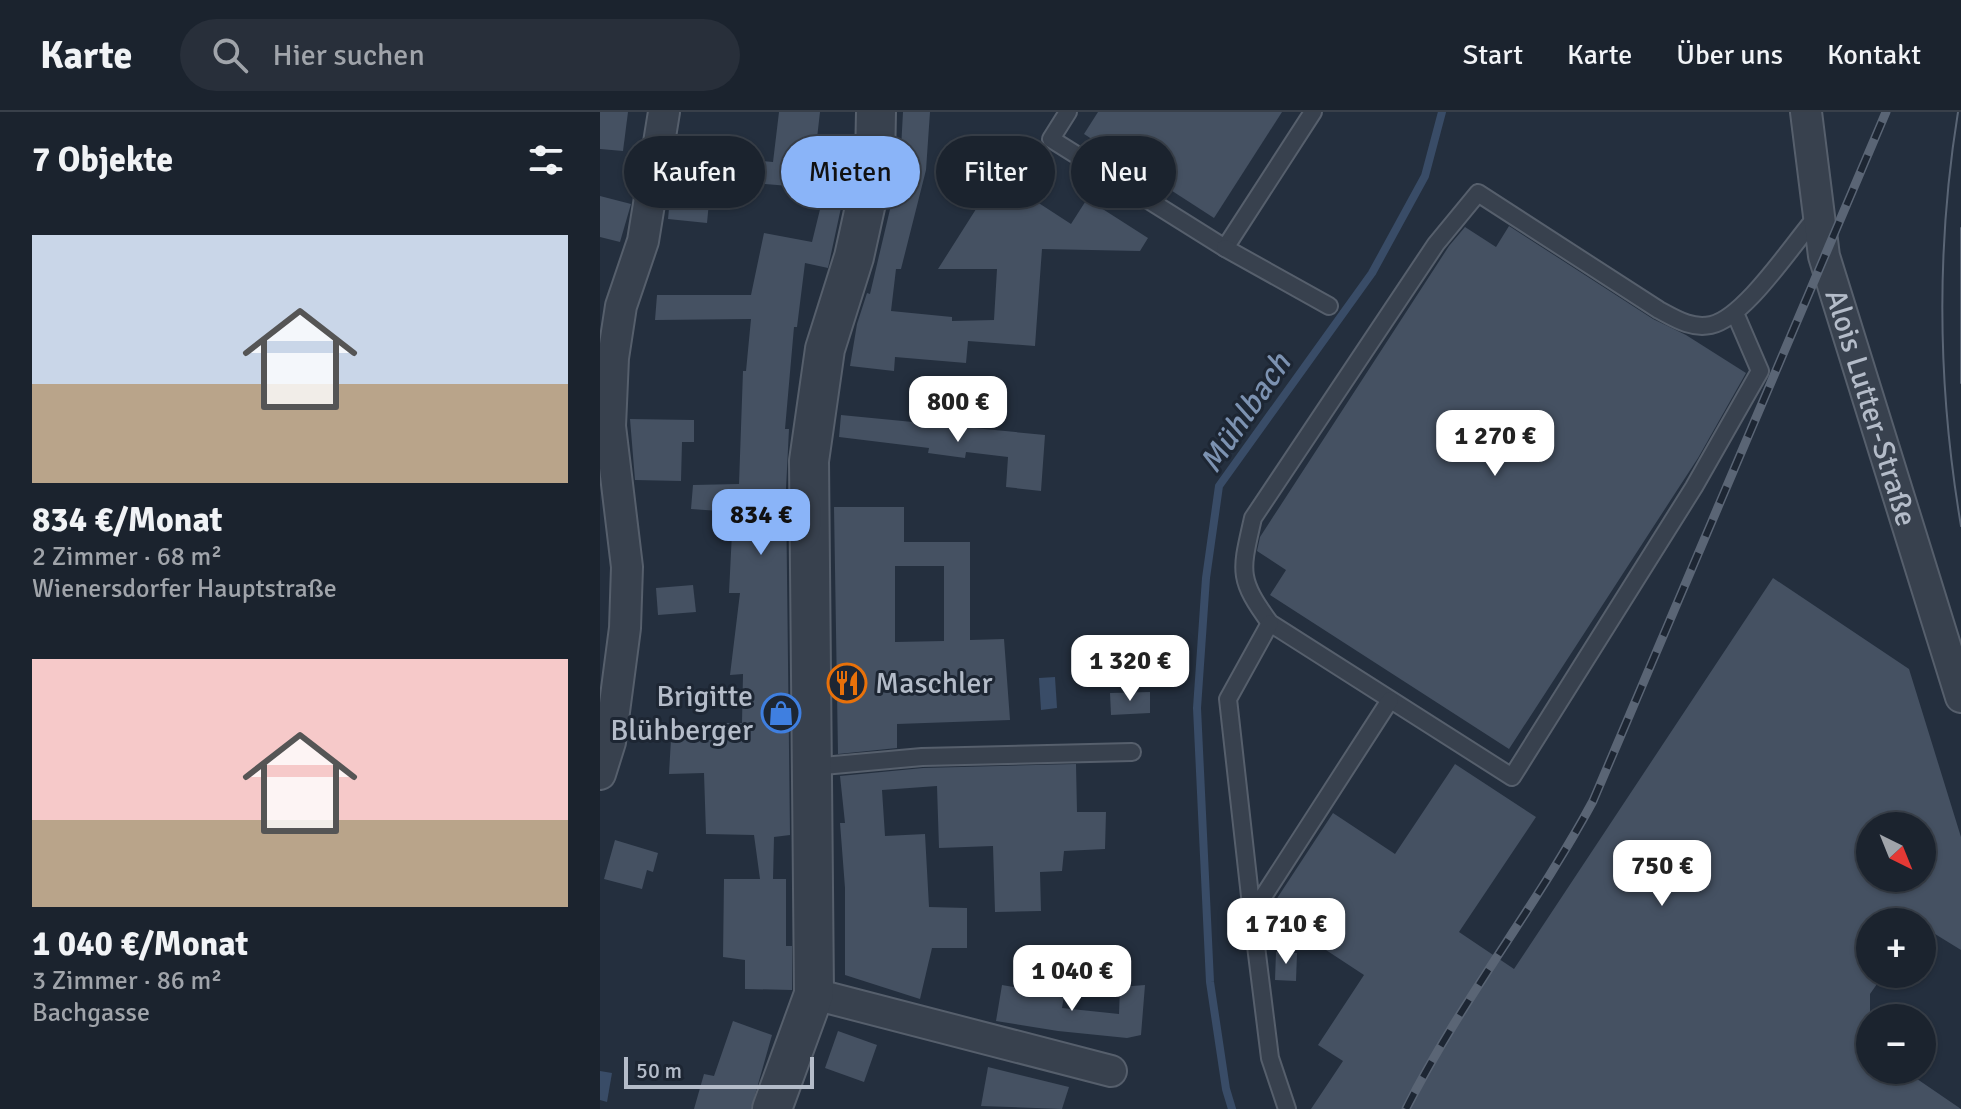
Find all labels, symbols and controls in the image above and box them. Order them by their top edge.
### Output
search box [180,19,740,91]
text: Karte [40,32,132,79]
icon: search [208,33,252,77]
text: Hier suchen [272,37,425,74]
text: Start [1463,38,1523,72]
text: Karte [1567,38,1632,72]
text: Über uns [1676,38,1783,72]
text: Kontakt [1827,38,1921,72]
chip: Kaufen [624,136,765,208]
chip: Mieten [781,136,920,208]
chip: Filter [936,136,1055,208]
chip: Neu [1071,136,1176,208]
icon: filters [524,138,568,182]
text: 7 Objekte [32,139,173,181]
street label: Alois Lutter-Straße [1817,285,1925,531]
icon: home [228,287,372,431]
water label: Mühlbach [1191,345,1300,480]
pin: 800 € [902,376,1014,444]
text: 800 € [927,386,989,418]
pin: 1 270 € [1421,410,1569,478]
text: 1 270 € [1454,420,1536,452]
pin: 834 € [705,489,817,557]
text: 834 €/Monat [32,499,222,541]
text: 834 € [730,499,792,531]
text: 2 Zimmer · 68 m² [32,541,222,573]
text: Wienersdorfer Hauptstraße [32,573,337,605]
pin: 1 320 € [1056,635,1204,703]
text: 1 320 € [1089,645,1171,677]
restaurant icon: Maschler [826,662,868,704]
place label: Maschler [875,665,993,702]
place label: Brigitte Blühberger [610,678,753,749]
shop icon: Brigitte Blühberger [760,692,802,734]
icon: home [228,711,372,855]
north arrow [1856,812,1936,892]
map controls [1856,812,1936,1084]
pin: 750 € [1606,840,1718,908]
text: 750 € [1631,850,1693,882]
pin: 1 710 € [1212,898,1360,966]
text: 1 710 € [1245,908,1327,940]
button: + [1856,908,1936,988]
text: 1 040 €/Monat [32,923,248,965]
pin: 1 040 € [998,945,1146,1013]
text: 1 040 € [1031,955,1113,987]
text: 3 Zimmer · 86 m² [32,965,222,997]
text: Bachgasse [32,997,150,1029]
button: − [1856,1004,1936,1084]
scale bar [624,1053,814,1089]
text: 50 m [636,1057,682,1084]

